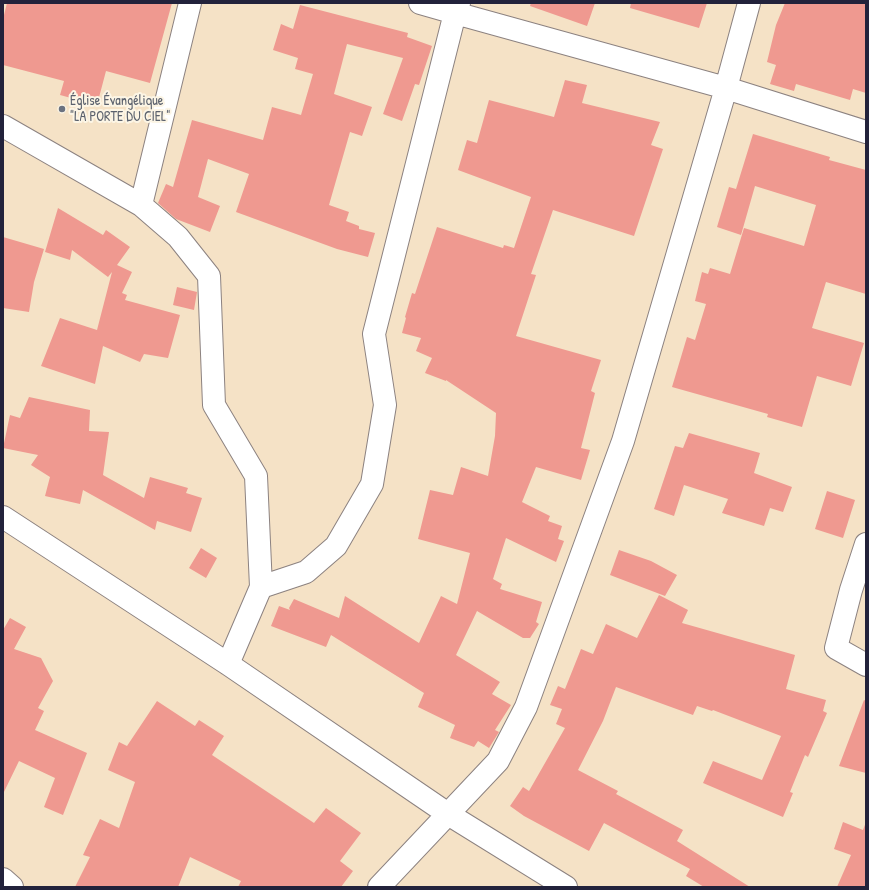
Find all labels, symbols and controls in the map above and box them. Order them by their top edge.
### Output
place label: Église Évangélique "LA PORTE DU CIEL" [70,93,171,126]
marker: Église Évangélique "LA PORTE DU CIEL" [57,104,67,114]

